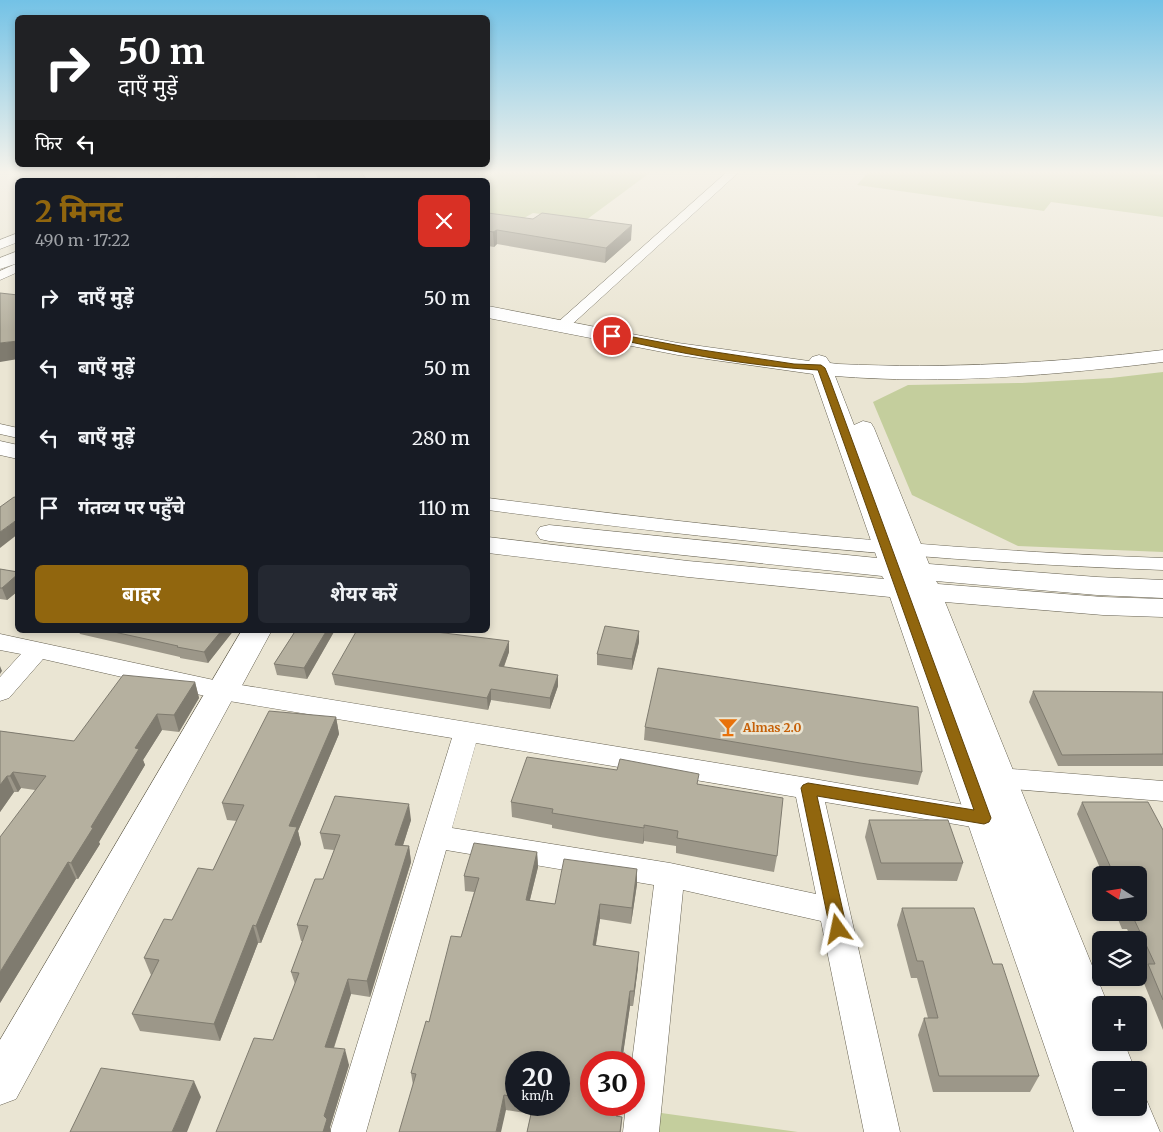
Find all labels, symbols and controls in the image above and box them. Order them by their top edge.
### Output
text: 50 m [118,30,205,74]
icon: right [35,35,100,100]
text: दाएँ मुड़ें [118,73,178,101]
icon: left [72,130,100,158]
text: फिर [35,131,62,155]
text: 2 मिनट [35,192,123,230]
button: close [418,195,470,247]
text: 490 m · 17:22 [35,230,130,250]
icon: right [35,284,63,312]
text: दाएँ मुड़ें [78,285,134,309]
text: 50 m [424,286,470,310]
pin [591,315,633,357]
icon: arrive [598,322,626,350]
icon: left [35,354,63,382]
text: बाएँ मुड़ें [78,355,135,379]
text: 50 m [424,356,470,380]
icon: left [35,424,63,452]
text: बाएँ मुड़ें [78,425,135,449]
text: 280 m [412,426,470,450]
icon: arrive [35,494,63,522]
text: गंतव्य पर पहुँचे [78,495,185,519]
text: 110 m [419,496,470,520]
button: बाहर [35,565,248,623]
button: शेयर करें [258,565,470,623]
bar icon: Almas 2.0 [717,716,739,738]
place label: Almas 2.0 [742,720,802,735]
north arrow [1092,866,1148,921]
map controls [1092,866,1147,1116]
position arrow [811,902,863,954]
button: layers [1092,931,1147,986]
button: + [1092,996,1147,1051]
speed limit sign: 30 [580,1051,645,1116]
text: 20 [522,1061,553,1093]
button: − [1092,1061,1147,1116]
text: km/h [522,1088,553,1103]

